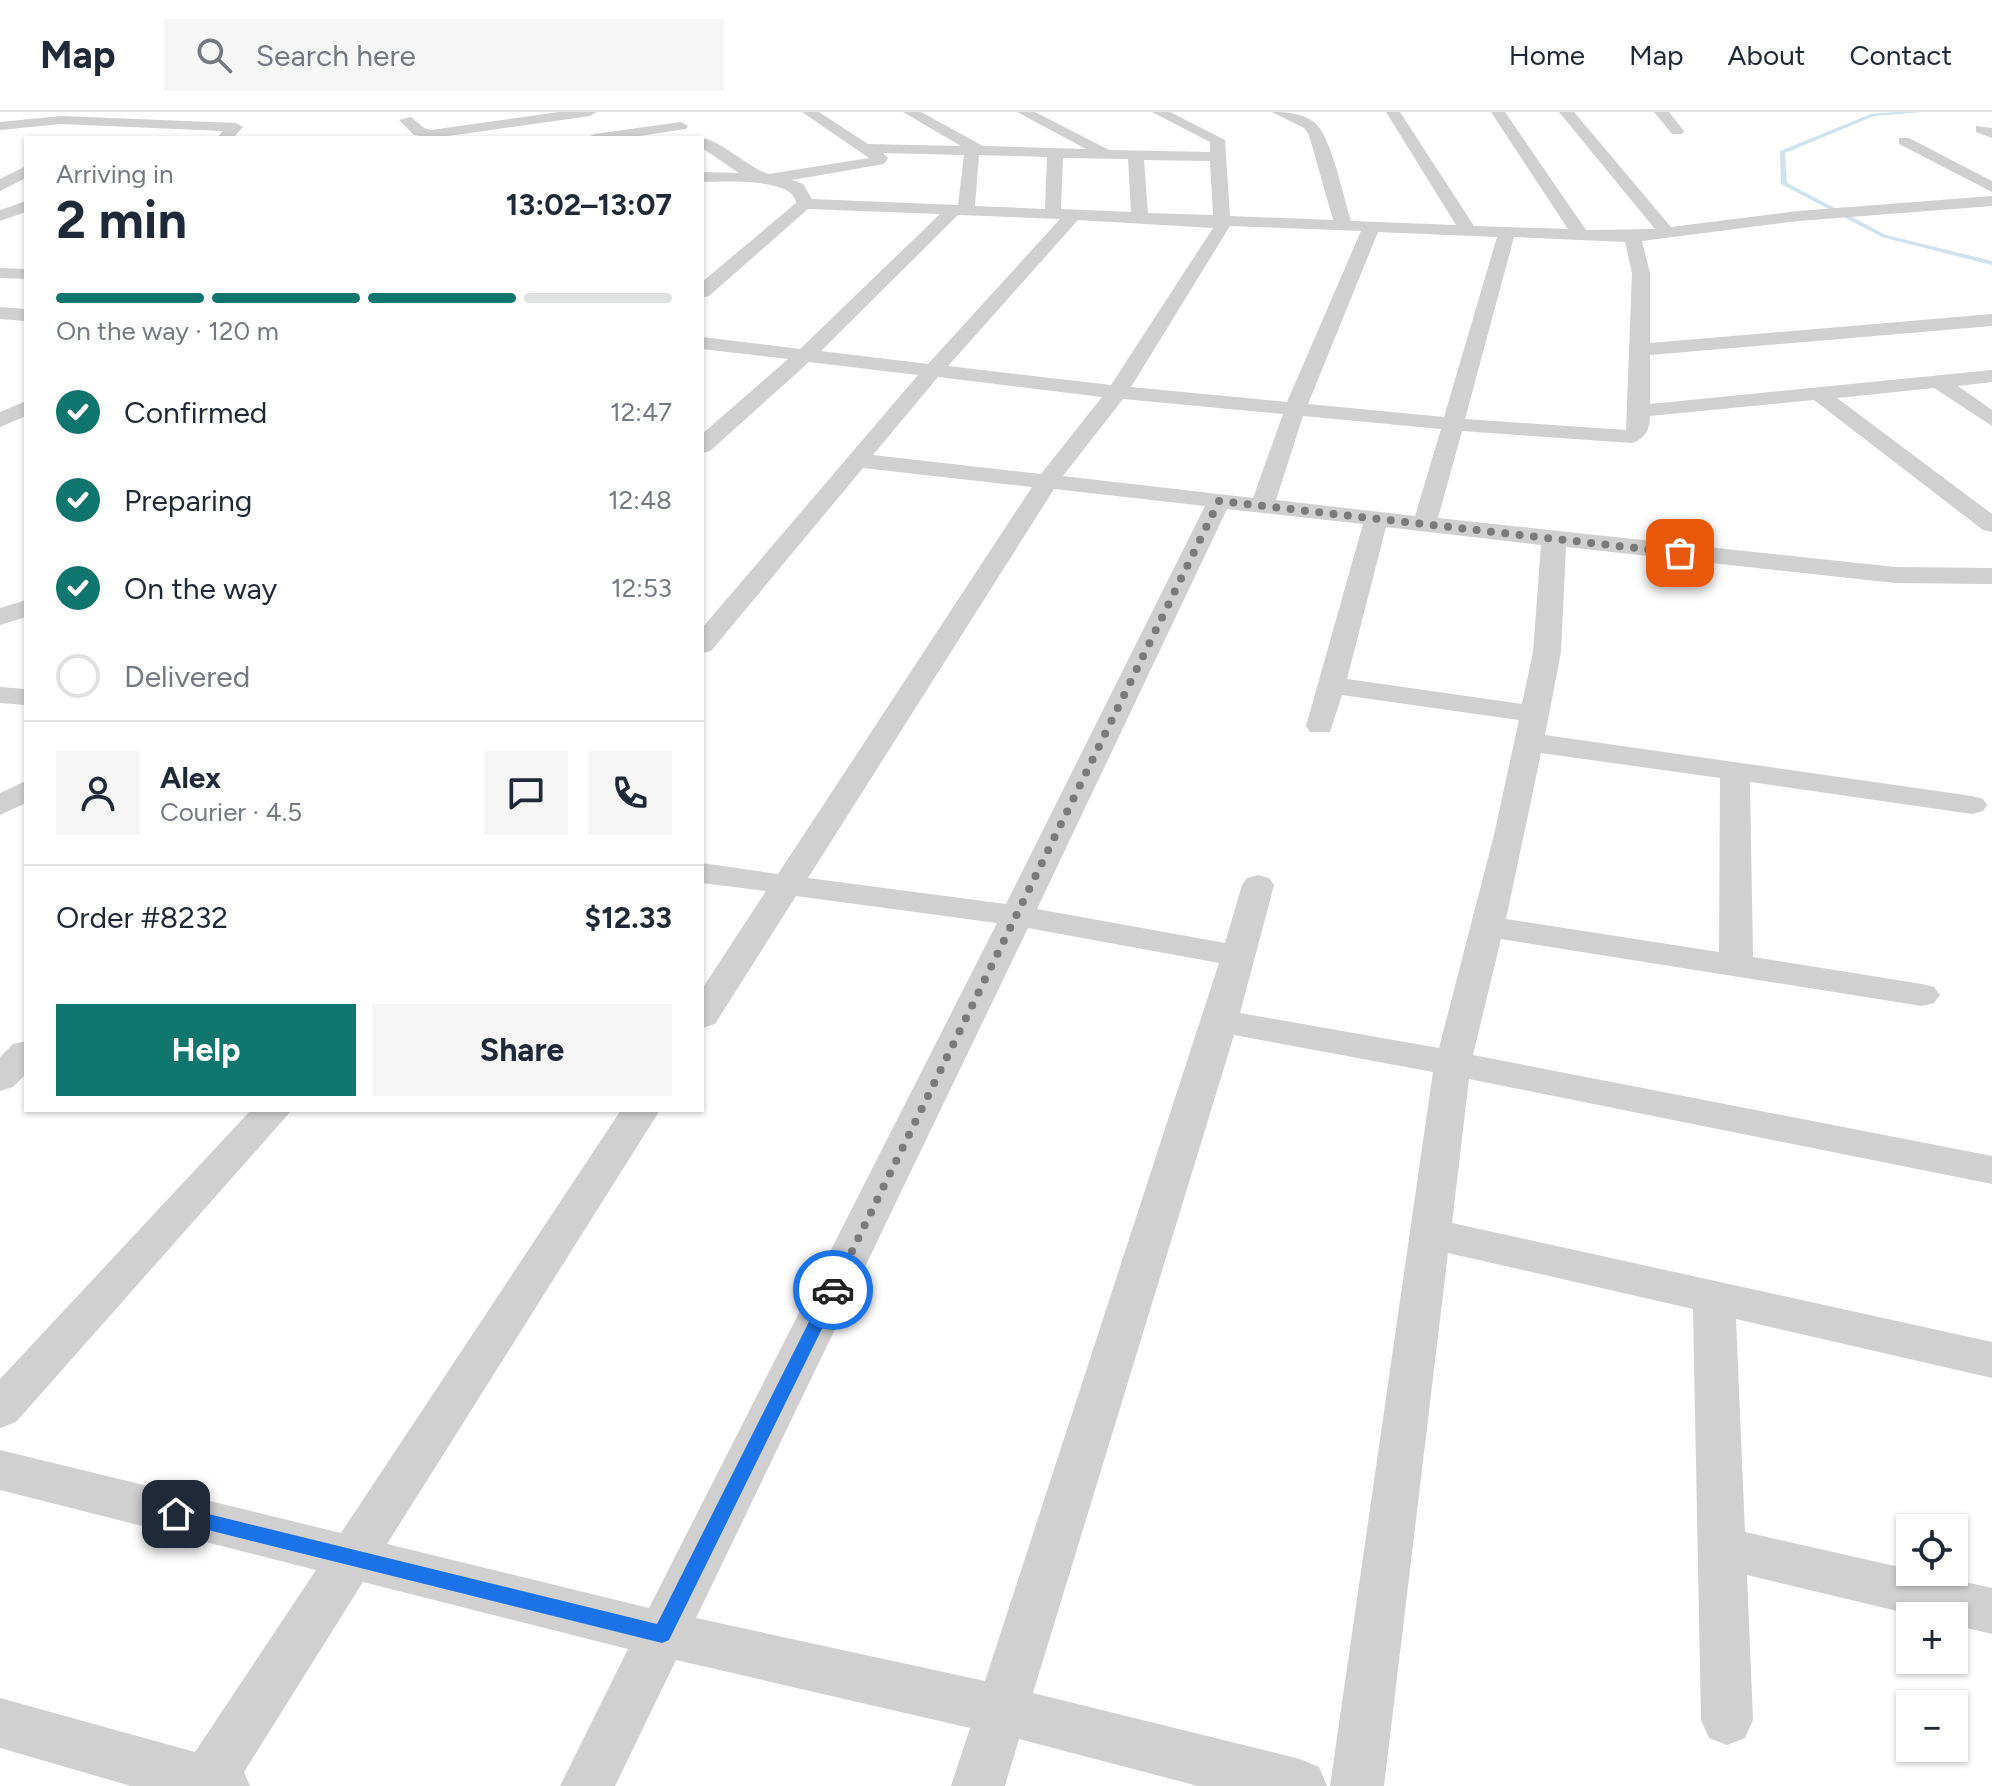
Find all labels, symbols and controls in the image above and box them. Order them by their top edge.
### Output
search box [164,19,724,91]
text: Map [40,32,116,78]
icon: search [192,33,236,77]
text: Search here [256,37,416,74]
text: Home [1509,38,1585,72]
text: Map [1629,38,1684,72]
text: About [1728,38,1805,72]
text: Contact [1849,38,1952,72]
text: Arriving in [56,158,174,190]
text: 13:02–13:07 [506,186,672,223]
text: 2 min [56,189,187,251]
text: On the way · 120 m [56,315,279,347]
icon: check [56,390,100,434]
text: Confirmed [124,394,267,431]
text: 12:47 [610,396,672,428]
icon: check [56,478,100,522]
text: Preparing [124,482,252,519]
text: 12:48 [608,484,672,516]
pin [1646,519,1714,587]
icon: bag [1658,531,1702,575]
icon: check [56,566,100,610]
text: On the way [124,570,277,607]
text: 12:53 [611,572,672,604]
text: Delivered [124,658,250,695]
button: person [56,751,140,835]
button: chat [484,751,568,835]
button: phone [588,751,672,835]
text: Alex [160,759,221,796]
text: Courier · 4.5 [160,796,302,828]
text: Order #8232 [56,899,228,936]
text: $12.33 [585,899,672,936]
button: Help [56,1004,356,1096]
button: Share [372,1004,672,1096]
courier [793,1250,873,1330]
icon: car [811,1268,855,1312]
pin [142,1480,210,1548]
icon: home [154,1492,198,1536]
map controls [1896,1514,1968,1762]
button: locate [1896,1514,1968,1586]
button: + [1896,1602,1968,1674]
button: − [1896,1690,1968,1762]

